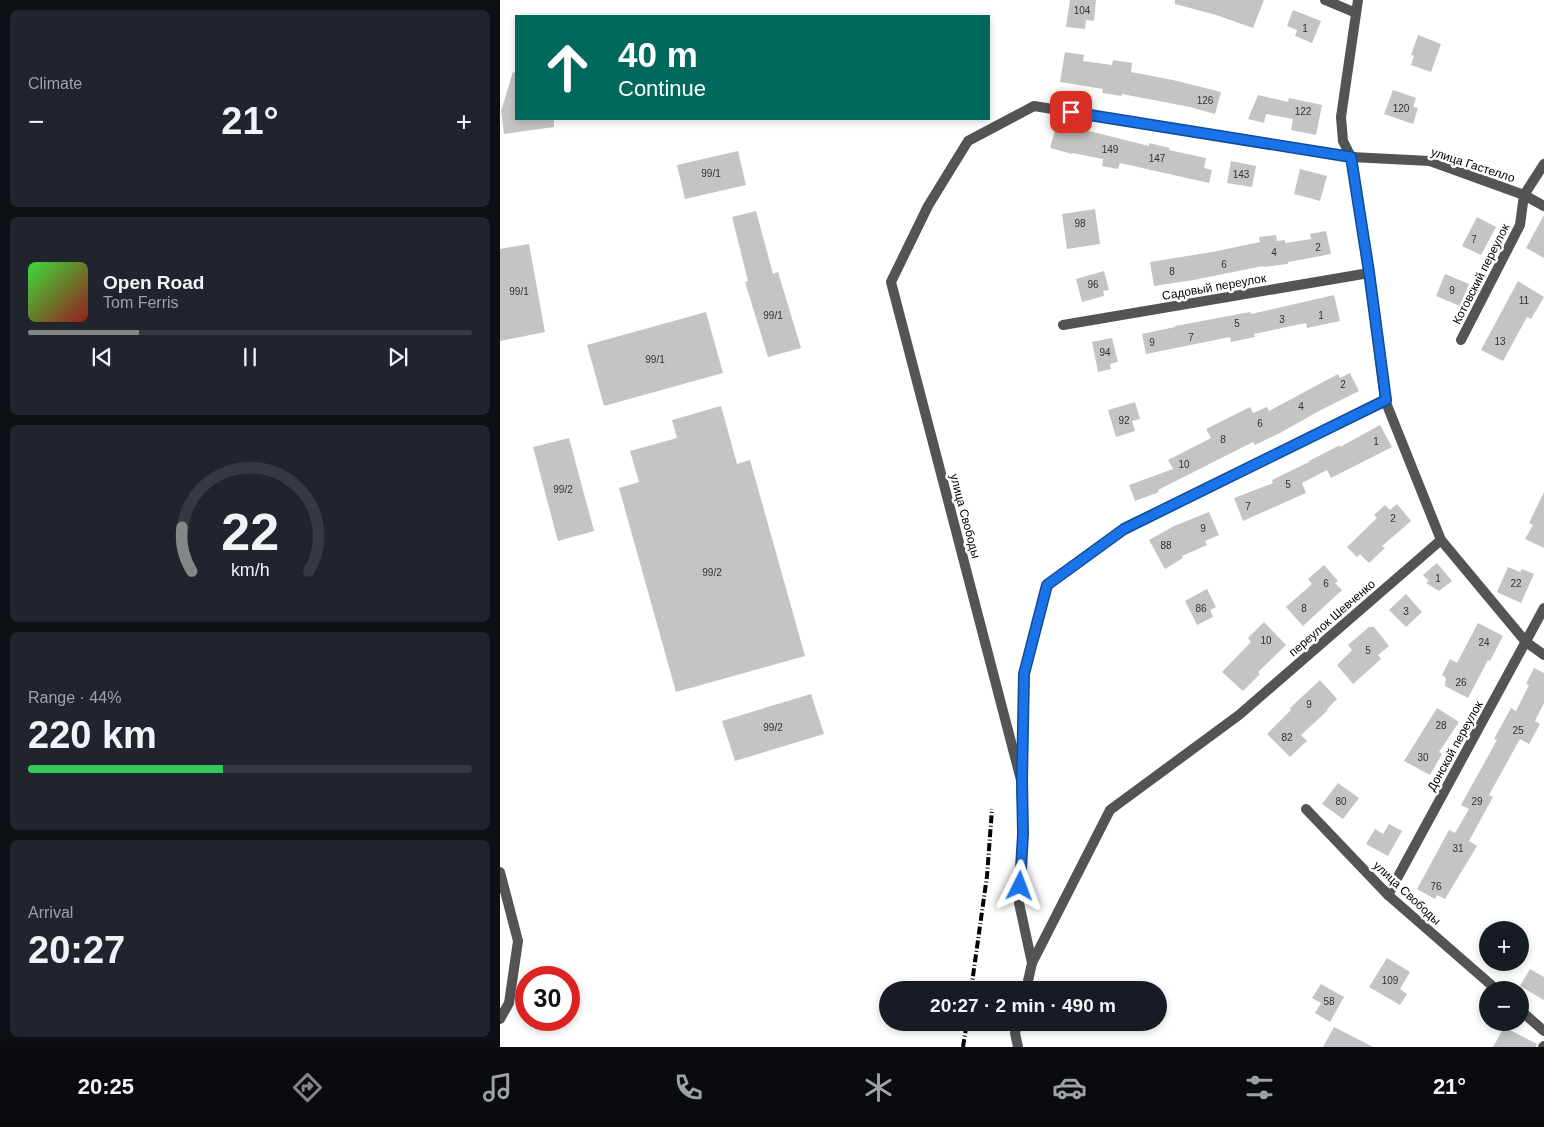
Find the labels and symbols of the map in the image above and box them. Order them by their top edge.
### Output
house number: 104 [1074,5,1091,16]
house number: 1 [1302,23,1308,34]
pin [1050,91,1092,133]
house number: 126 [1197,95,1214,106]
house number: 120 [1393,103,1410,114]
house number: 122 [1295,106,1312,117]
house number: 149 [1102,144,1119,155]
street label: улица Гастелло [1429,145,1517,185]
house number: 147 [1149,153,1166,164]
house number: 99/1 [701,168,721,179]
house number: 143 [1233,169,1250,180]
house number: 98 [1074,218,1086,229]
street label: Котовский переулок [1450,221,1513,327]
house number: 7 [1471,234,1477,245]
house number: 2 [1315,242,1321,253]
house number: 4 [1271,247,1277,258]
house number: 6 [1221,259,1227,270]
house number: 8 [1169,266,1175,277]
street label: Садовый переулок [1161,271,1268,303]
house number: 96 [1087,279,1099,290]
house number: 9 [1449,285,1455,296]
house number: 99/1 [509,286,529,297]
house number: 11 [1519,295,1530,306]
house number: 99/1 [763,310,783,321]
house number: 1 [1318,310,1324,321]
house number: 3 [1279,314,1285,325]
house number: 5 [1234,318,1240,329]
house number: 7 [1188,332,1194,343]
house number: 13 [1494,336,1506,347]
house number: 9 [1149,337,1155,348]
house number: 94 [1099,347,1111,358]
house number: 99/1 [645,354,665,365]
house number: 2 [1340,379,1346,390]
house number: 4 [1298,401,1304,412]
house number: 92 [1118,415,1130,426]
house number: 6 [1257,418,1263,429]
house number: 8 [1220,434,1226,445]
house number: 1 [1373,436,1379,447]
house number: 10 [1178,459,1190,470]
street label: улица Свободы [947,472,983,560]
house number: 5 [1285,479,1291,490]
house number: 99/2 [553,484,573,495]
house number: 7 [1245,501,1251,512]
house number: 2 [1390,513,1396,524]
house number: 9 [1200,523,1206,534]
house number: 88 [1160,540,1172,551]
house number: 99/2 [702,567,722,578]
house number: 1 [1435,573,1441,584]
street label: переулок Шевченко [1286,577,1378,659]
house number: 6 [1323,578,1329,589]
house number: 22 [1510,578,1522,589]
house number: 86 [1195,603,1207,614]
house number: 8 [1301,603,1307,614]
house number: 3 [1403,606,1409,617]
house number: 10 [1260,635,1272,646]
house number: 24 [1478,637,1490,648]
house number: 5 [1365,645,1371,656]
house number: 26 [1455,677,1467,688]
street label: Донской переулок [1424,698,1486,793]
house number: 9 [1306,699,1312,710]
house number: 28 [1435,720,1447,731]
house number: 99/2 [763,722,783,733]
house number: 25 [1512,725,1524,736]
house number: 82 [1281,732,1293,743]
house number: 30 [1417,752,1429,763]
house number: 80 [1335,796,1347,807]
house number: 29 [1471,796,1483,807]
house number: 31 [1452,843,1464,854]
street label: улица Свободы [1370,858,1444,928]
position arrow [993,859,1045,911]
house number: 76 [1430,881,1442,892]
speed limit sign: 30 [515,966,580,1031]
house number: 109 [1382,975,1399,986]
house number: 58 [1323,996,1335,1007]

